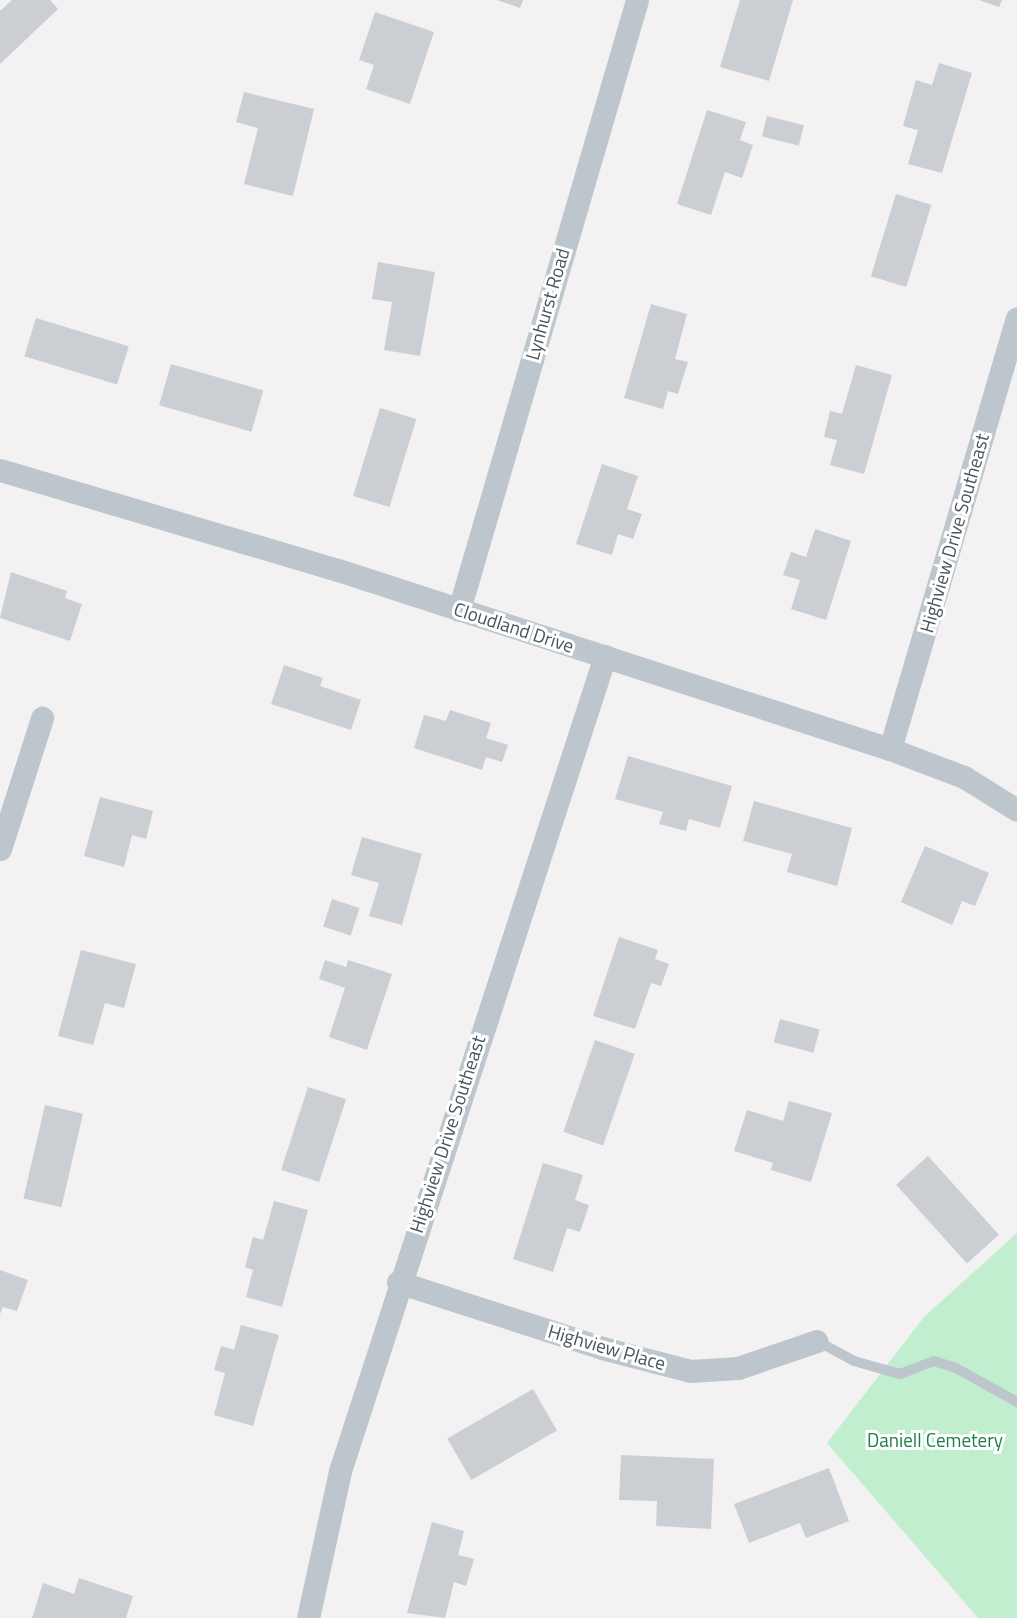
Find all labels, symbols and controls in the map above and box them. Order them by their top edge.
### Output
street label: Lynhurst Road [520,245,574,363]
street label: Highview Drive Southeast [915,431,993,635]
street label: Cloudland Drive [451,597,577,657]
street label: Highview Drive Southeast [404,1033,490,1235]
street label: Highview Place [546,1319,668,1375]
park label: Daniell Cemetery [867,1429,1003,1451]

